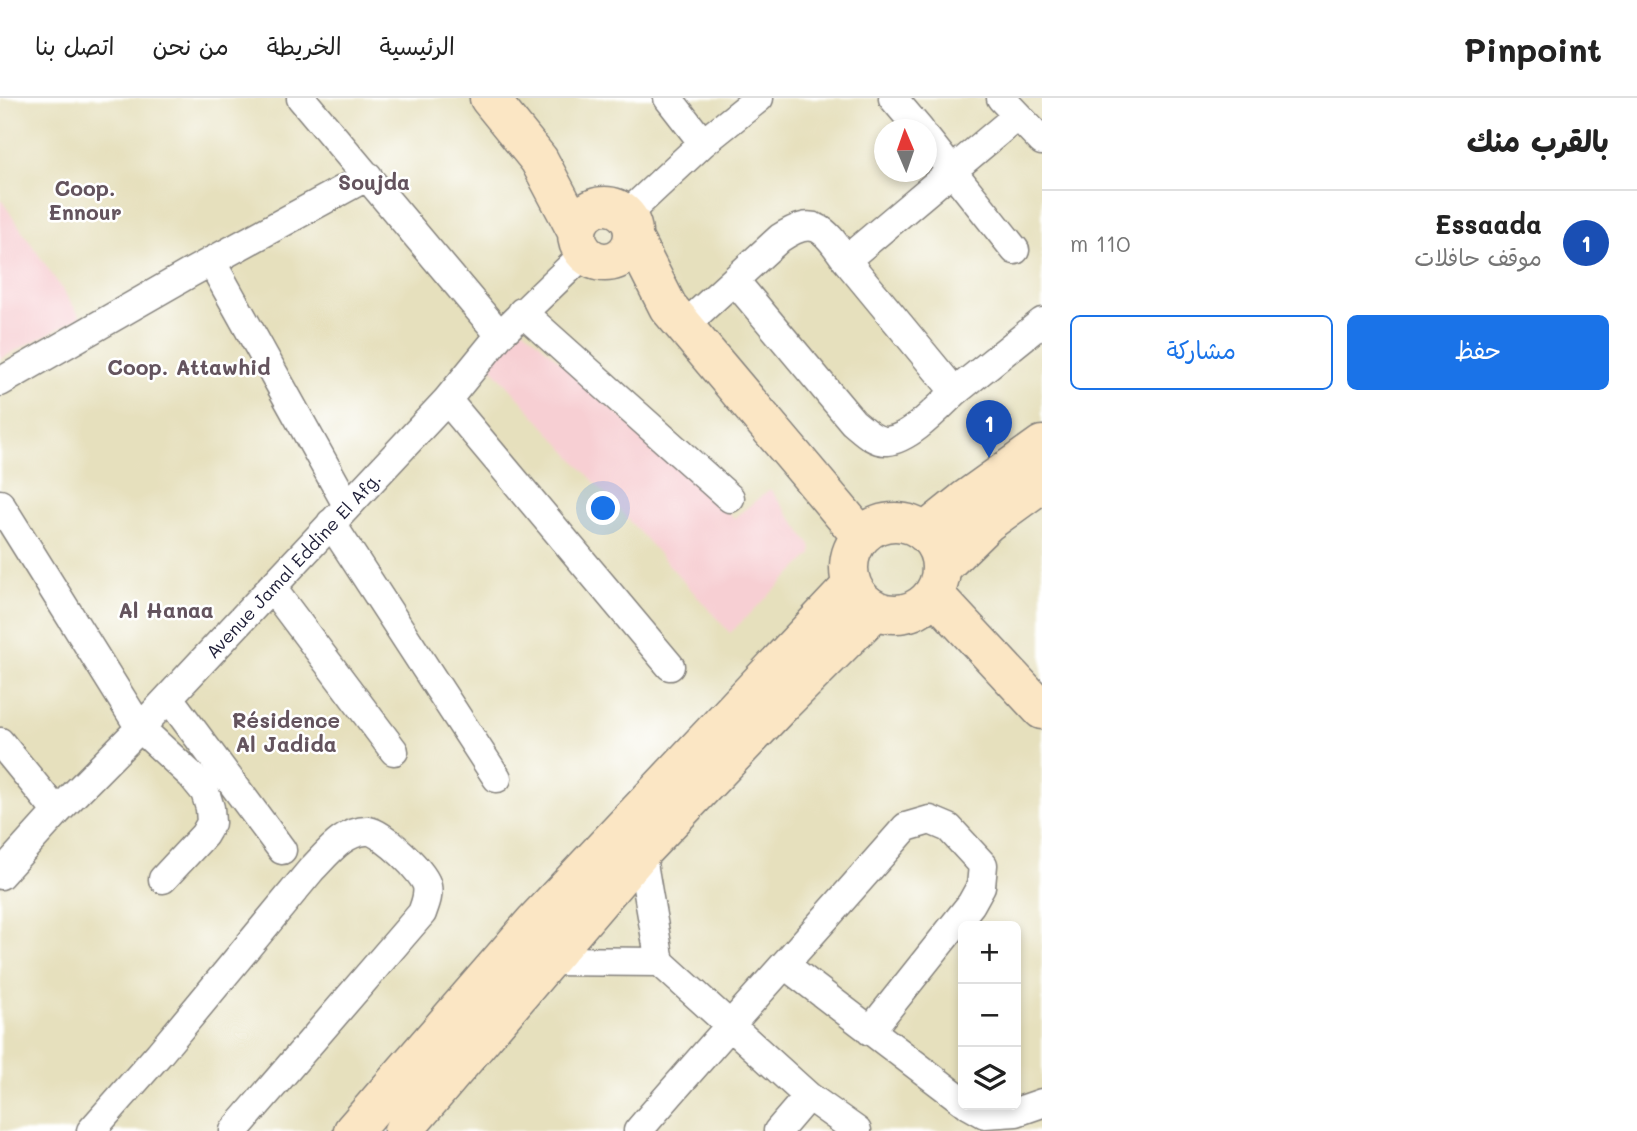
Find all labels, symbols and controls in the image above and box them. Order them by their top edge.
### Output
text: Pinpoint [1464,27,1602,70]
text: اتصل بنا [35,30,114,61]
text: من نحن [152,30,229,61]
text: الخريطة [267,30,342,61]
text: الرئيسية [380,30,455,61]
north arrow [874,119,937,182]
text: بالقرب منك [1467,120,1609,160]
district label: Soujda [338,168,410,195]
district label: Coop. Ennour [48,174,122,225]
text: Essaada [1435,207,1542,241]
text: 110 m [1070,228,1130,258]
text: 1 [1581,228,1591,258]
text: موقف حافلات [1414,242,1542,272]
button: مشاركة [1070,315,1333,390]
button: حفظ [1347,315,1609,390]
district label: Coop. Attawhid [107,353,271,380]
pin: 1 [966,400,1012,458]
street label: Avenue Jamal Eddine El Afg. [200,467,386,663]
your location [586,491,620,525]
district label: Al Hanaa [118,596,214,623]
district label: Résidence Al Jadida [232,706,340,757]
map controls [958,921,1021,1110]
button: + [958,921,1021,984]
button: − [958,984,1021,1047]
button: layers [958,1047,1021,1110]

